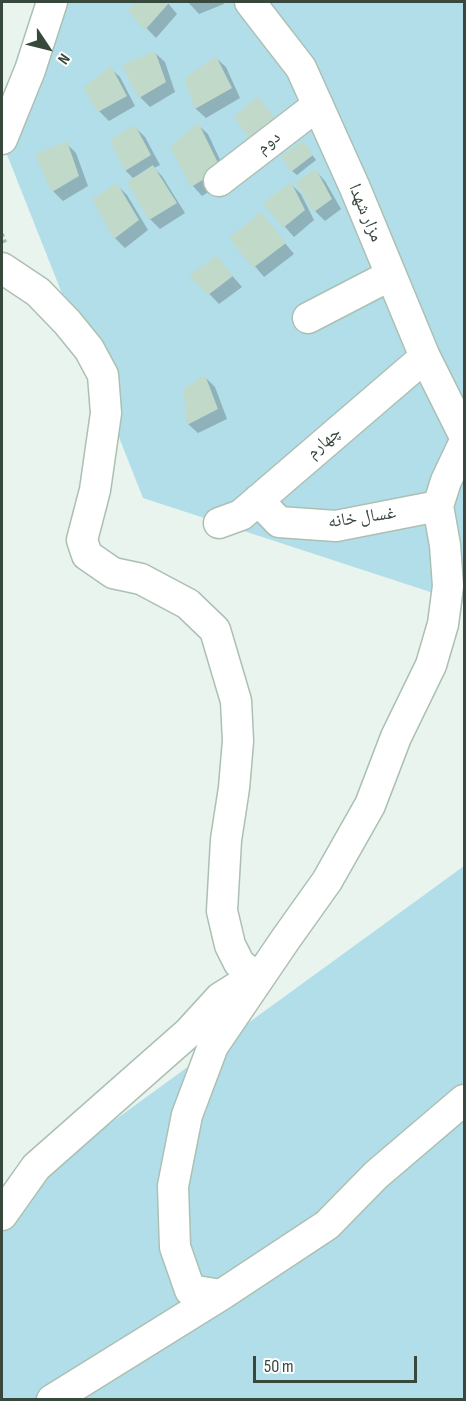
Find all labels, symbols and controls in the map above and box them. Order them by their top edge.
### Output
north arrow [18,18,78,78]
text: N [53,50,73,68]
street label: دوم [253,127,285,159]
street label: مزار شهدا [343,181,387,245]
street label: چهارم [302,422,346,464]
street label: غسال خانه [327,503,397,533]
scale bar [256,1344,420,1382]
text: 50 m [264,1356,294,1377]

